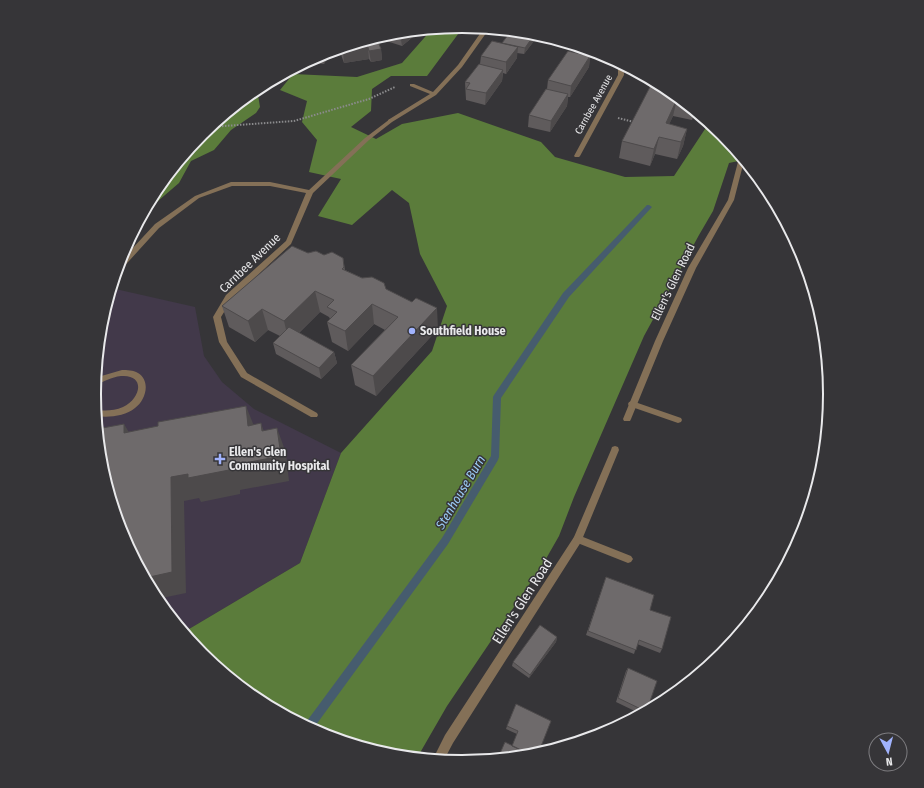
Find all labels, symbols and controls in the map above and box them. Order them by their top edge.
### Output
street label: Carnbee Avenue [573,73,615,136]
street label: Carnbee Avenue [217,230,283,296]
street label: Ellen's Glen Road [648,241,698,323]
place label: Southfield House [420,324,506,338]
marker: Southfield House [407,326,417,336]
place label: Ellen's Glen Community Hospital [229,445,330,473]
water label: Stenhouse Burn [432,452,488,533]
marker: Ellen's Glen Community Hospital [214,453,226,465]
street label: Ellen's Glen Road [489,555,556,647]
north arrow [868,732,908,772]
text: N [885,755,893,768]

